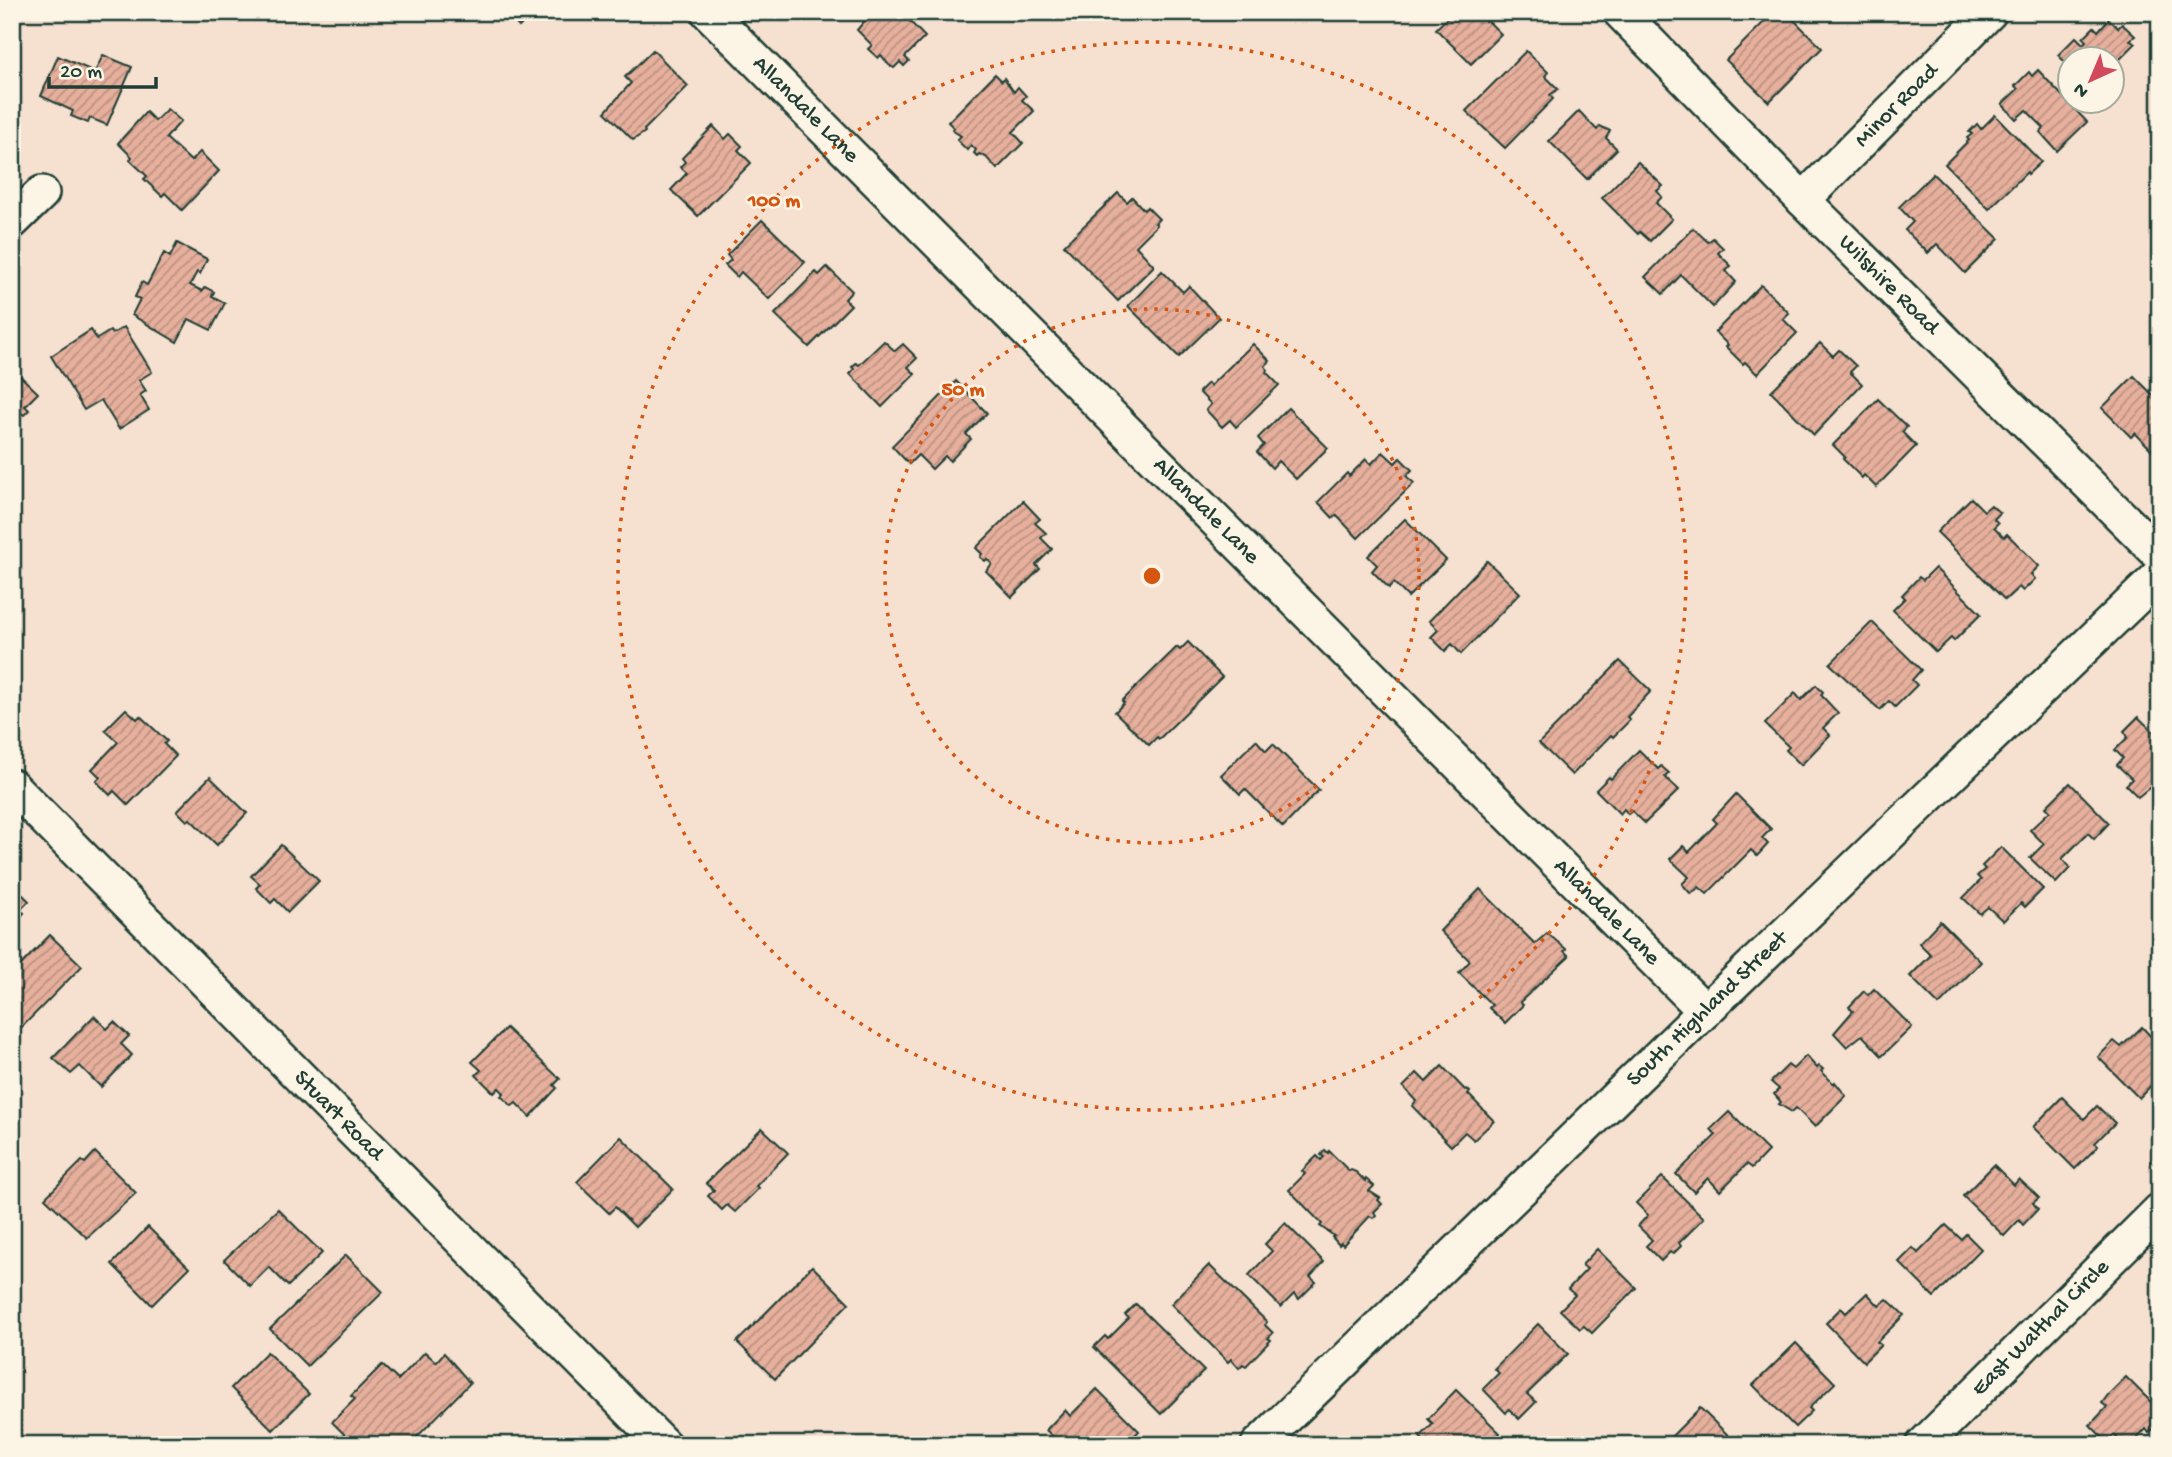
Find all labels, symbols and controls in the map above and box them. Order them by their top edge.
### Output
scale bar [49,46,156,90]
north arrow [2056,46,2126,116]
street label: Allandale Lane [746,51,865,170]
street label: Minor Road [1849,57,1945,153]
text: 20 m [60,61,102,86]
text: N [2069,77,2094,102]
text: 100 m [747,190,800,215]
street label: Wilshire Road [1832,229,1946,342]
text: 50 m [942,379,985,404]
street label: Allandale Lane [1147,452,1266,571]
centre of rings [1140,564,1164,588]
street label: Allandale Lane [1547,853,1666,972]
street label: South Highland Street [1621,924,1795,1093]
street label: Stuart Road [288,1065,390,1168]
street label: East Walthal Circle [1966,1253,2116,1402]

